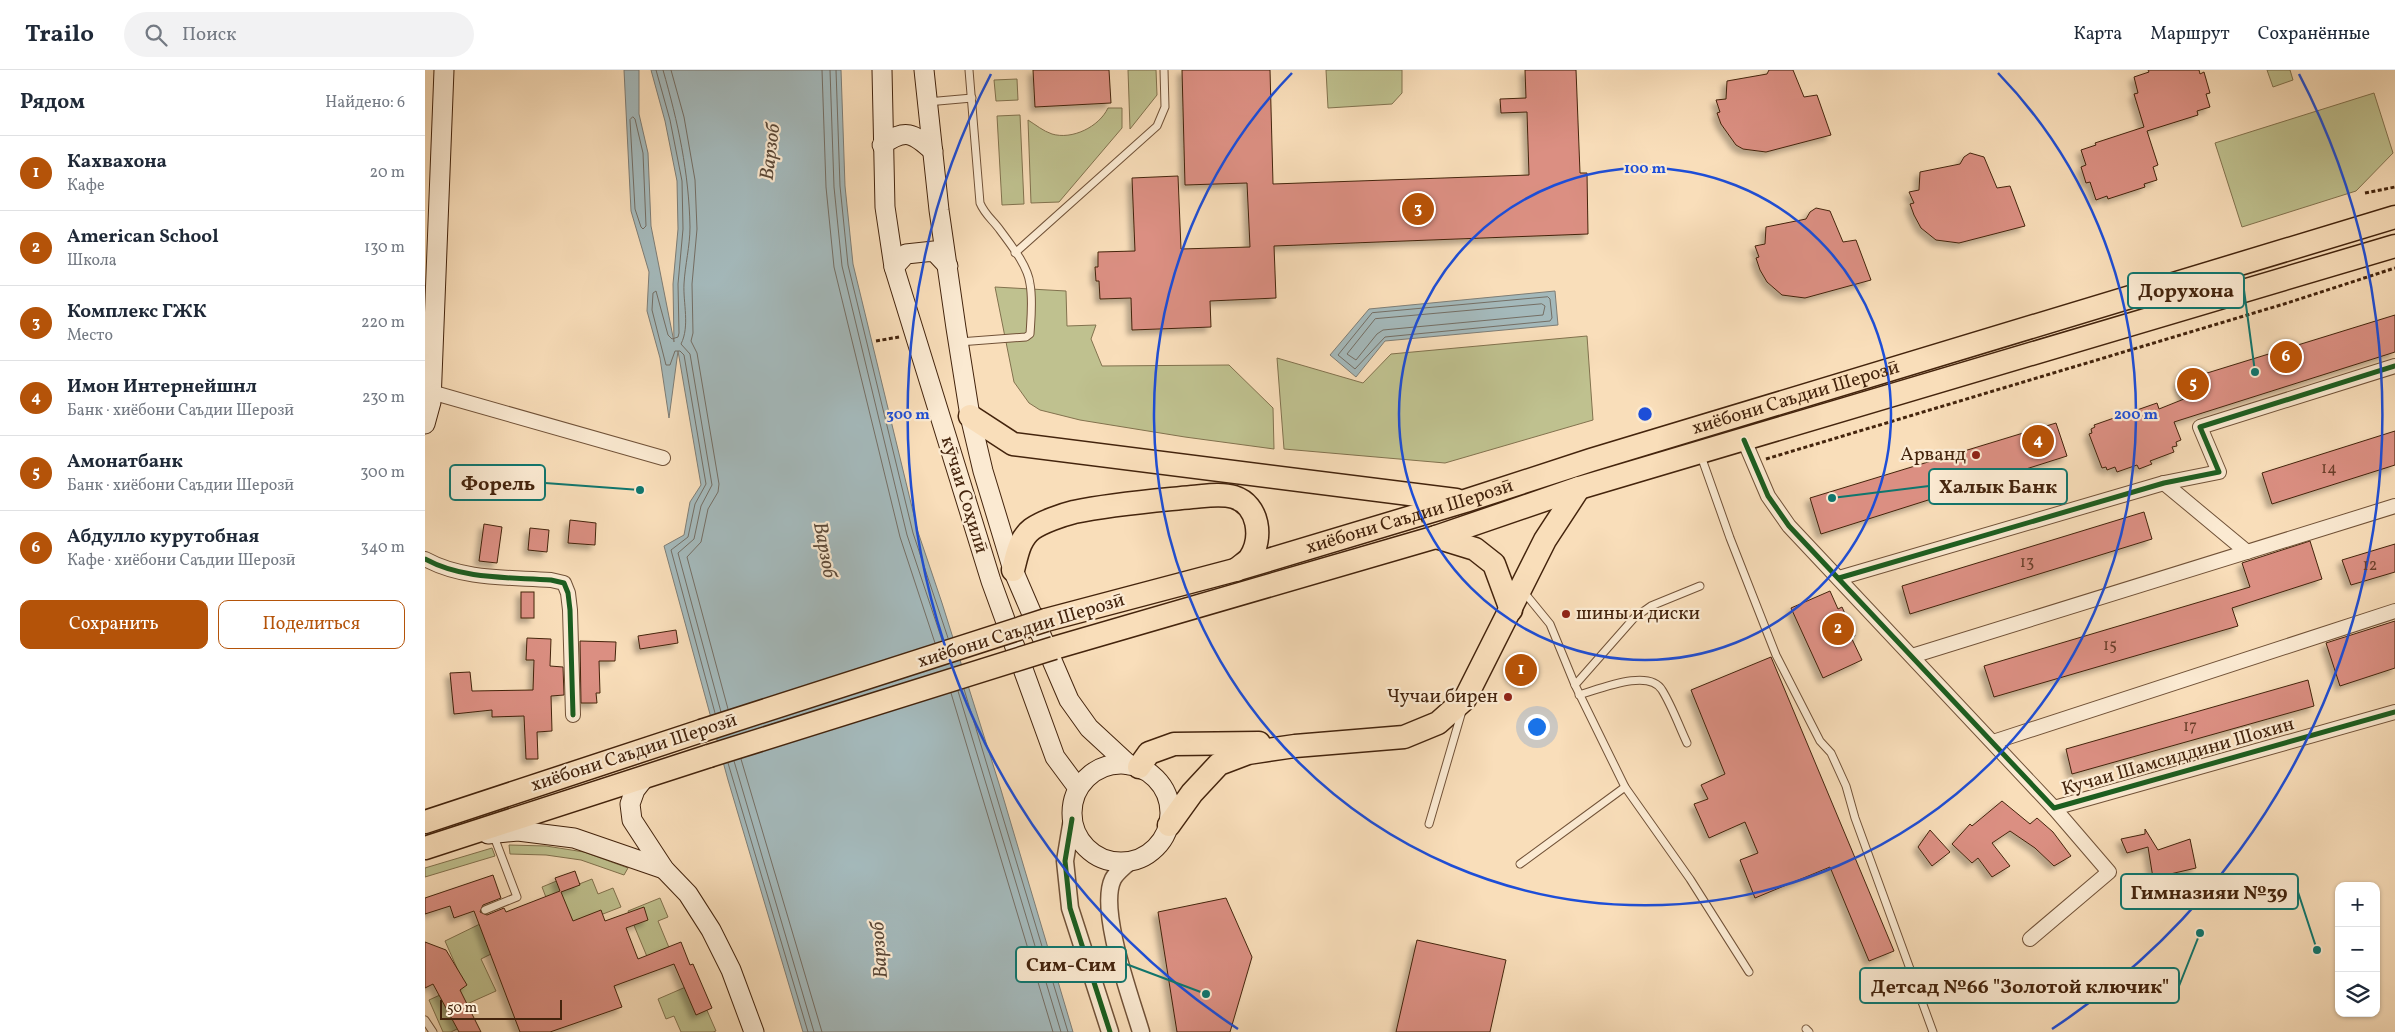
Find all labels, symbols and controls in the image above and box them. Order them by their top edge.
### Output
search box [124,12,474,57]
text: Trailo [25,18,94,52]
icon: search [142,21,170,49]
text: Поиск [182,22,236,48]
text: Карта [2073,22,2122,47]
text: Маршрут [2150,22,2230,47]
text: Сохранённые [2258,22,2370,47]
text: Рядом [20,88,85,117]
text: Найдено: 6 [325,92,405,114]
water label: Варзоб [754,121,788,182]
text: Кахвахона [67,149,167,175]
text: 100 m [1624,159,1667,180]
text: 1 [33,162,39,184]
text: 20 m [370,162,405,184]
text: Кафе [67,175,105,197]
pin: 3 [1402,190,1434,228]
text: American School [67,224,219,250]
text: 2 [32,237,40,259]
text: 130 m [364,237,405,259]
text: Школа [67,250,117,272]
callout: Дорухона [2128,273,2244,308]
text: Дорухона [2138,278,2234,306]
text: Комплекс ГЖК [67,299,207,325]
text: 3 [32,312,40,334]
text: 220 m [361,312,405,334]
text: Место [67,325,113,347]
pin: 6 [2270,338,2302,376]
street label: хиёбони Саъдии Шерозӣ [1689,354,1903,442]
pin: 5 [2177,365,2209,403]
text: Имон Интернейшнл [67,374,257,400]
text: 4 [31,387,41,409]
text: 230 m [362,387,405,409]
text: Банк · хиёбони Саъдии Шерозӣ [67,400,294,422]
text: 300 m [886,405,930,426]
centre of rings [1636,405,1654,423]
text: 200 m [2114,405,2158,426]
pin: 4 [2022,422,2054,460]
street label: кӯчаи Соҳилӣ [934,433,994,557]
place label: Арванд [1900,442,1966,468]
text: Амонатбанк [67,449,183,475]
marker: Арванд [1970,449,1982,461]
house number: 14 [2321,458,2337,480]
text: 5 [32,462,40,484]
text: 300 m [360,462,405,484]
callout: Форель [450,465,545,500]
callout: Халык Банк [1929,469,2067,504]
text: Форель [461,471,535,499]
street label: хиёбони Саъдии Шерозӣ [1303,473,1517,561]
text: Халык Банк [1939,474,2057,502]
text: Банк · хиёбони Саъдии Шерозӣ [67,475,294,497]
water label: Варзоб [805,520,843,582]
text: Абдулло курутобная [67,524,259,550]
text: 6 [32,537,40,559]
text: 340 m [361,537,405,559]
text: Кафе · хиёбони Саъдии Шерозӣ [67,550,296,572]
house number: 13 [2020,552,2034,574]
house number: 12 [2363,555,2377,577]
street label: хиёбони Саъдии Шерозӣ [914,587,1128,675]
button: Сохранить [20,600,208,649]
button: Поделиться [218,600,405,649]
place label: шины и диски [1576,601,1700,627]
marker: шины и диски [1560,608,1572,620]
pin: 2 [1822,610,1854,648]
house number: 15 [2103,635,2117,657]
pin: 1 [1505,651,1537,689]
place label: Чучаи бирен [1387,684,1498,710]
marker: Чучаи бирен [1502,691,1514,703]
street label: хиёбони Саъдии Шерозӣ [528,707,740,799]
street label: Кучаи Шамсиддини Шохин [2059,711,2297,803]
your location [1524,714,1550,740]
house number: 17 [2183,716,2197,738]
callout: Гимназияи №39 [2121,874,2298,909]
text: Гимназияи №39 [2130,880,2288,908]
map controls [2335,882,2380,1017]
button: + [2335,882,2380,927]
water label: Варзоб [864,920,896,979]
button: − [2335,927,2380,972]
callout: Сим-Сим [1016,947,1126,982]
text: Сим-Сим [1026,952,1116,980]
callout: Детсад №66 "Золотой ключик" [1860,968,2179,1003]
button: layers [2335,972,2380,1017]
text: Детсад №66 "Золотой ключик" [1871,974,2169,1002]
scale bar [440,997,563,1020]
text: 50 m [447,999,477,1018]

